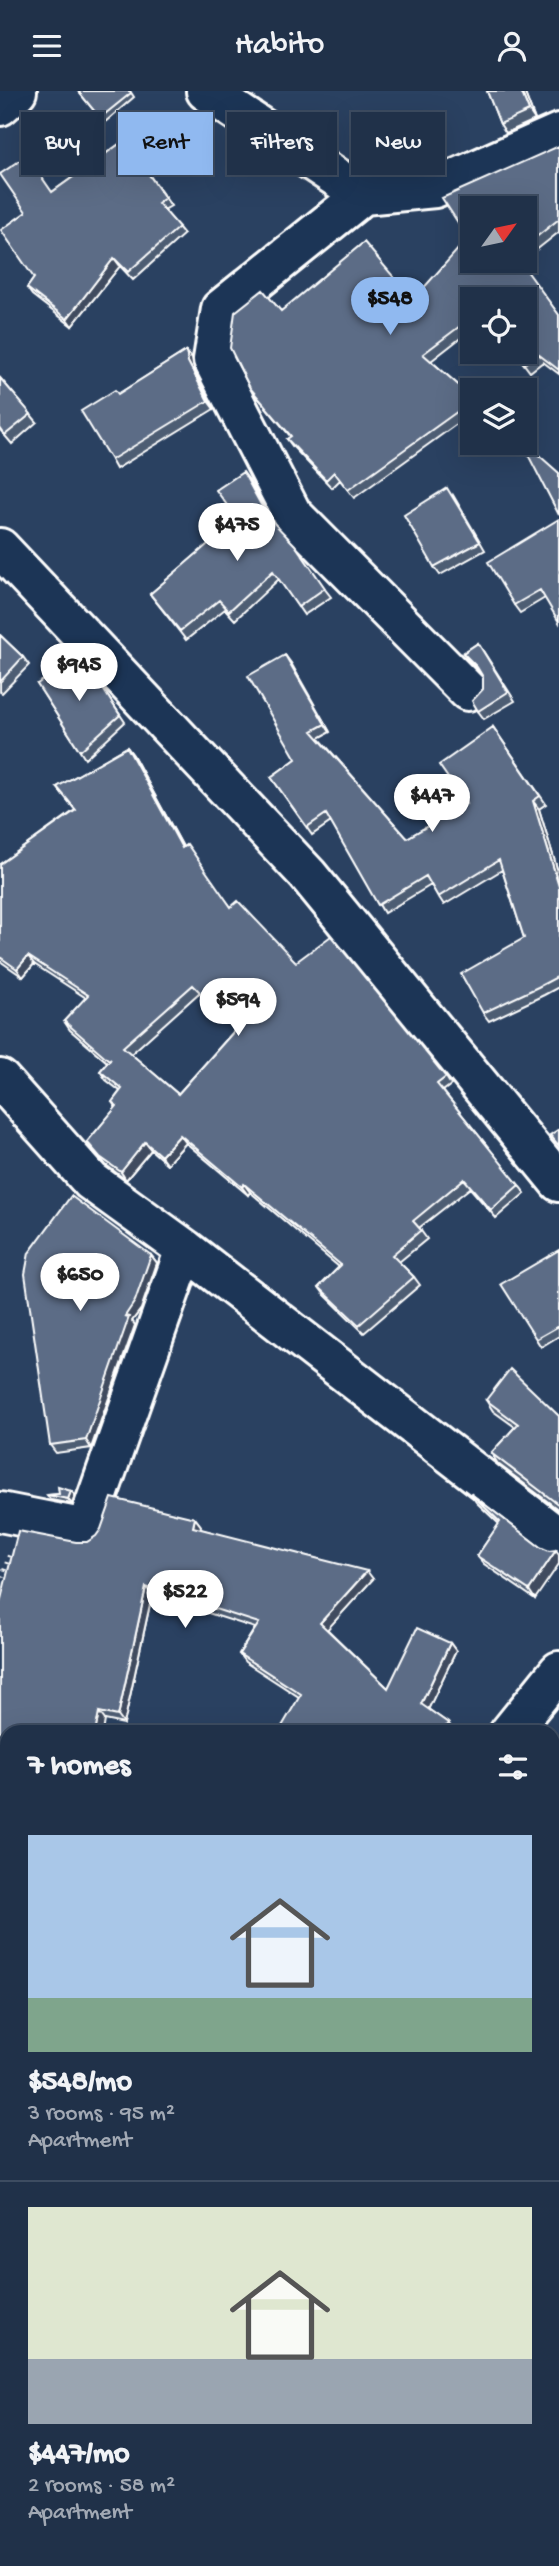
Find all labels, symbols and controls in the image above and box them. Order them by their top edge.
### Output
icon: menu [28,27,66,65]
text: Habito [235,27,324,65]
icon: person [493,27,531,65]
chip: Buy [21,112,104,175]
chip: Rent [118,112,213,175]
chip: Filters [227,112,337,175]
chip: New [351,112,445,175]
north arrow [460,196,537,273]
map controls [460,196,537,455]
pin: $548 [349,278,431,337]
text: $548 [367,286,413,313]
button: locate [460,287,537,364]
button: layers [460,378,537,455]
pin: $475 [196,503,278,563]
text: $475 [214,512,260,539]
pin: $945 [38,643,120,703]
text: $945 [57,652,101,679]
pin: $447 [391,775,473,834]
text: $447 [410,783,454,810]
pin: $594 [197,979,279,1038]
text: $594 [216,987,260,1014]
pin: $650 [39,1253,121,1313]
text: $650 [56,1262,104,1289]
pin: $522 [144,1571,226,1630]
text: $522 [163,1579,207,1606]
icon: filters [494,1748,532,1786]
text: 7 homes [28,1750,130,1785]
icon: home [217,1880,343,2006]
text: $548/mo [28,2066,132,2101]
text: 3 rooms · 95 m² [28,2101,175,2128]
text: Apartment [28,2128,132,2155]
icon: home [217,2252,343,2378]
text: $447/mo [28,2438,130,2473]
text: 2 rooms · 58 m² [28,2473,175,2500]
text: Apartment [28,2500,132,2527]

